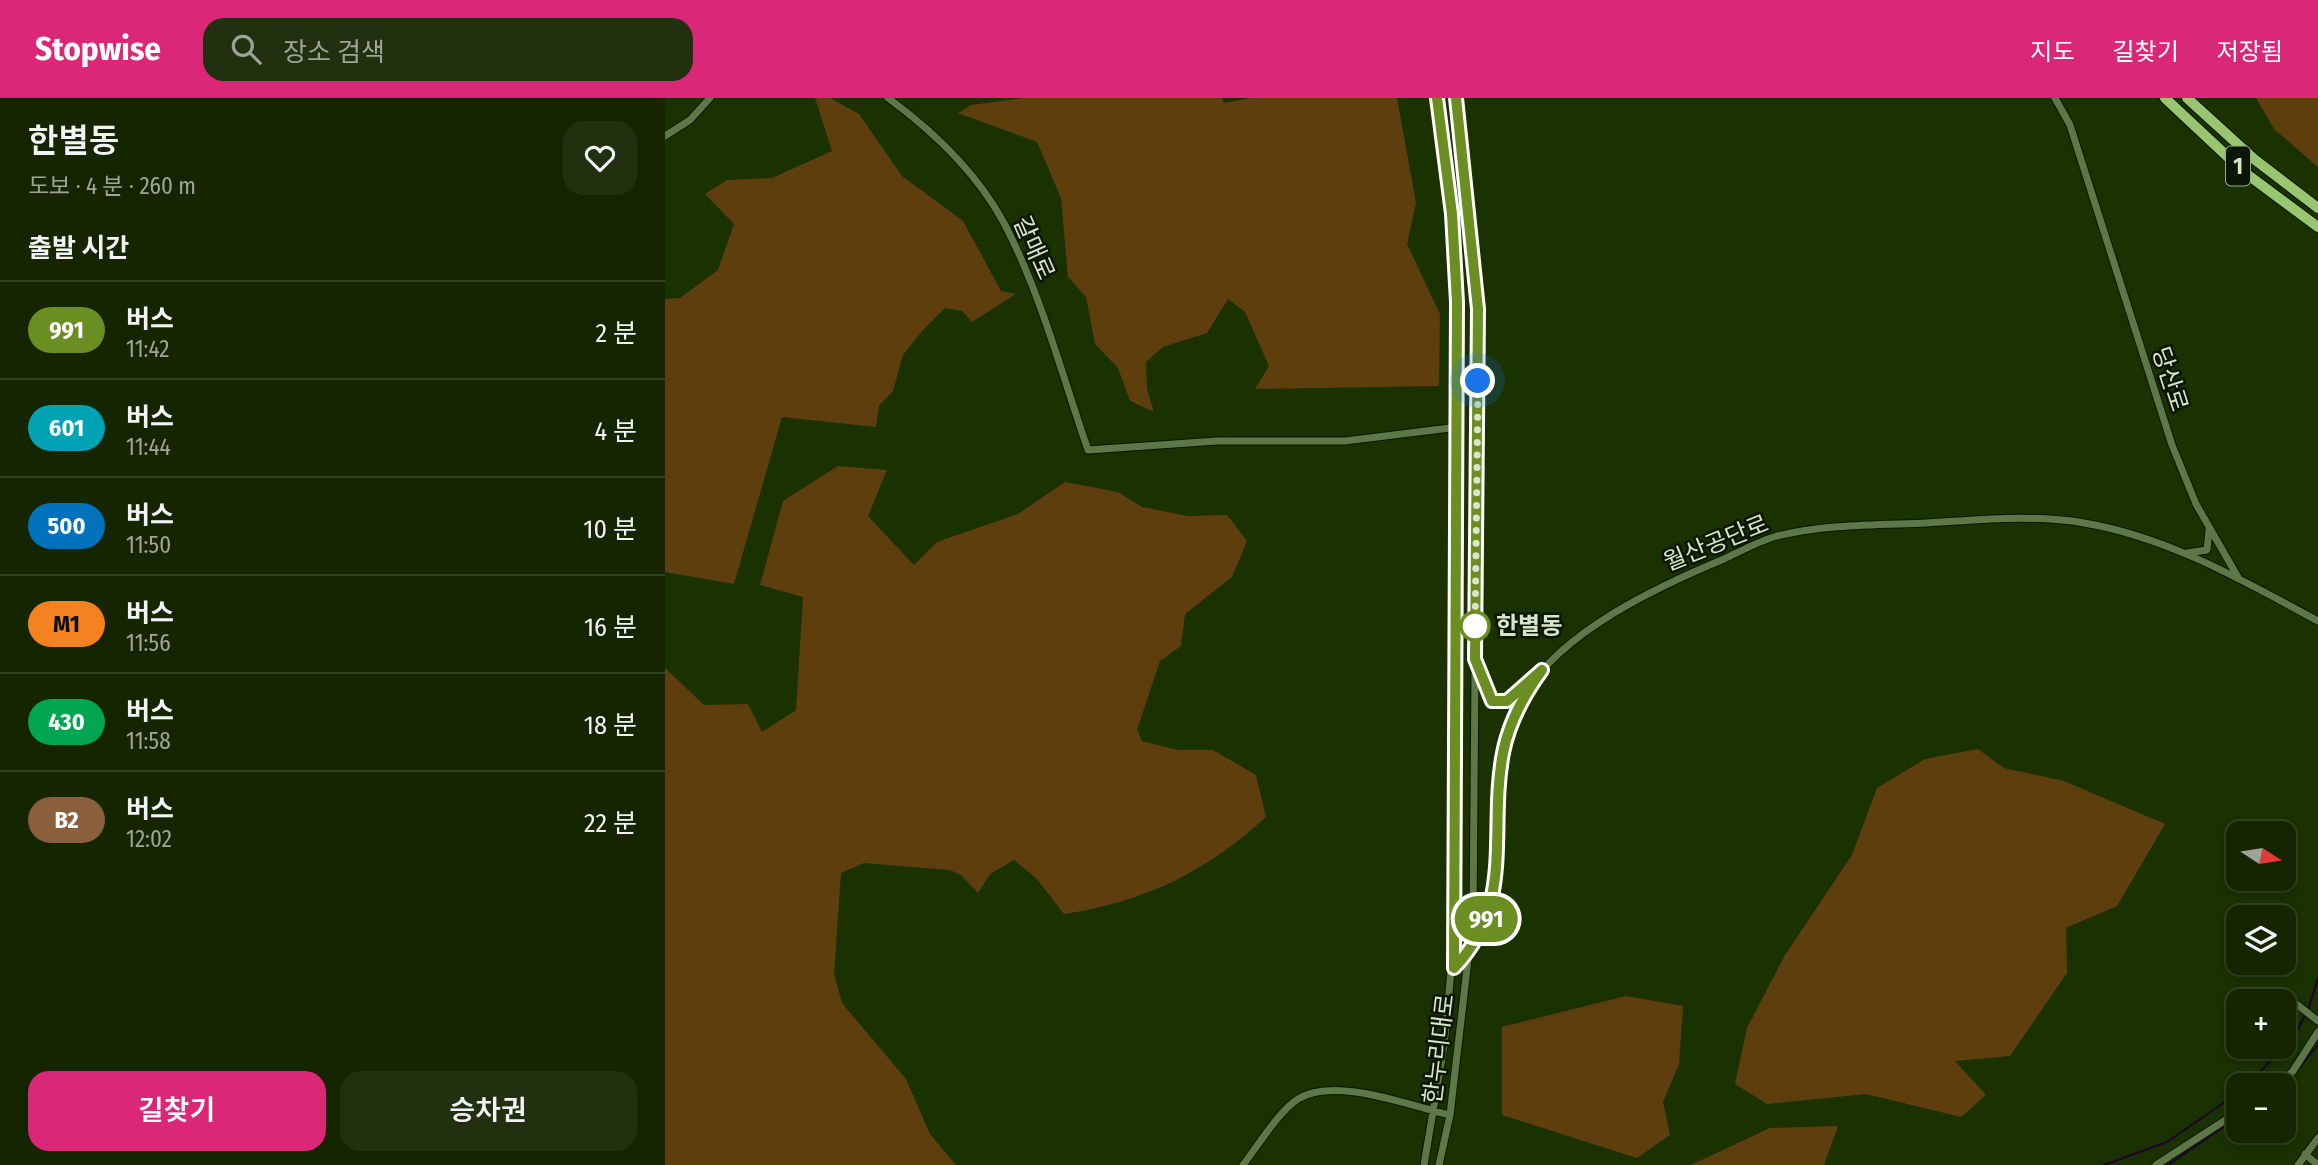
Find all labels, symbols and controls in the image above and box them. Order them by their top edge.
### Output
search box [203,18,693,81]
text: Stopwise [35,29,161,69]
icon: search [227,30,265,68]
text: 장소 검색 [283,37,385,68]
text: 지도 [2030,38,2075,66]
text: 길찾기 [2113,38,2179,66]
text: 저장됨 [2217,38,2283,66]
text: 한별동 [28,121,119,161]
button: heart [563,121,637,195]
road number: 1 [2226,146,2250,186]
text: 도보 · 4 분 · 260 m [28,172,196,200]
street label: 갈매로 [1008,212,1060,284]
text: 출발 시간 [28,233,129,264]
text: 버스 [126,304,174,335]
text: 991 [49,316,84,344]
text: 2 분 [596,318,637,349]
text: 11:42 [126,335,169,363]
street label: 당산로 [2146,343,2194,415]
your location [1460,363,1495,398]
text: 버스 [126,402,174,433]
text: 601 [49,414,84,442]
text: 4 분 [594,416,637,447]
text: 11:44 [126,433,171,461]
text: 버스 [126,500,174,531]
street label: 월산공단로 [1660,509,1772,577]
text: 500 [48,512,86,540]
text: 10 분 [583,514,637,545]
text: 11:50 [126,531,171,559]
text: 버스 [126,598,174,629]
text: M1 [53,610,80,638]
marker: 한별동 [1460,611,1490,641]
text: 16 분 [584,612,637,643]
place label: 한별동 [1496,612,1562,640]
text: 11:56 [126,629,171,657]
text: 버스 [126,696,174,727]
text: 430 [48,708,85,736]
text: 18 분 [584,710,637,741]
text: 11:58 [126,727,171,755]
text: 버스 [126,794,174,825]
text: B2 [54,806,79,834]
text: 22 분 [584,808,637,839]
north arrow [2226,821,2296,891]
map controls [2226,821,2296,1143]
text: 12:02 [126,825,172,853]
line badge: 991 [1446,896,1526,942]
text: 991 [1469,905,1503,933]
button: layers [2226,905,2296,975]
button: + [2226,989,2296,1059]
street label: 한누리대로 [1418,993,1460,1105]
button: 길찾기 [28,1071,326,1151]
button: 승차권 [340,1071,637,1151]
button: − [2226,1073,2296,1143]

